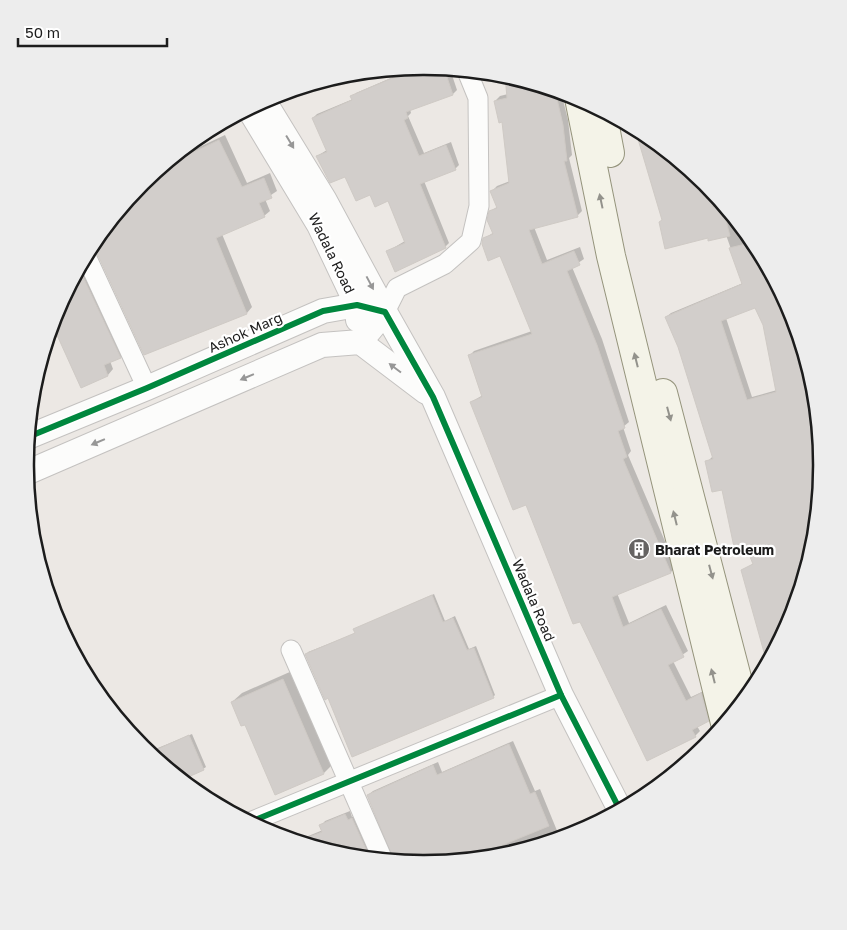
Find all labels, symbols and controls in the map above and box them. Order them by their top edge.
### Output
scale bar [18,15,166,47]
text: 50 m [25,23,60,41]
one-way arrow [285,136,294,149]
one-way arrow [596,193,604,209]
street label: Wadala Road [305,210,359,296]
one-way arrow [366,276,374,291]
street label: Ashok Marg [205,308,285,356]
one-way arrow [632,352,640,367]
one-way arrow [388,363,401,373]
one-way arrow [240,373,255,381]
one-way arrow [665,407,673,422]
one-way arrow [91,438,105,446]
one-way arrow [671,510,679,525]
building icon: Bharat Petroleum [627,537,651,561]
place label: Bharat Petroleum [655,541,774,558]
street label: Wadala Road [509,556,559,644]
one-way arrow [707,564,715,579]
one-way arrow [709,668,717,683]

